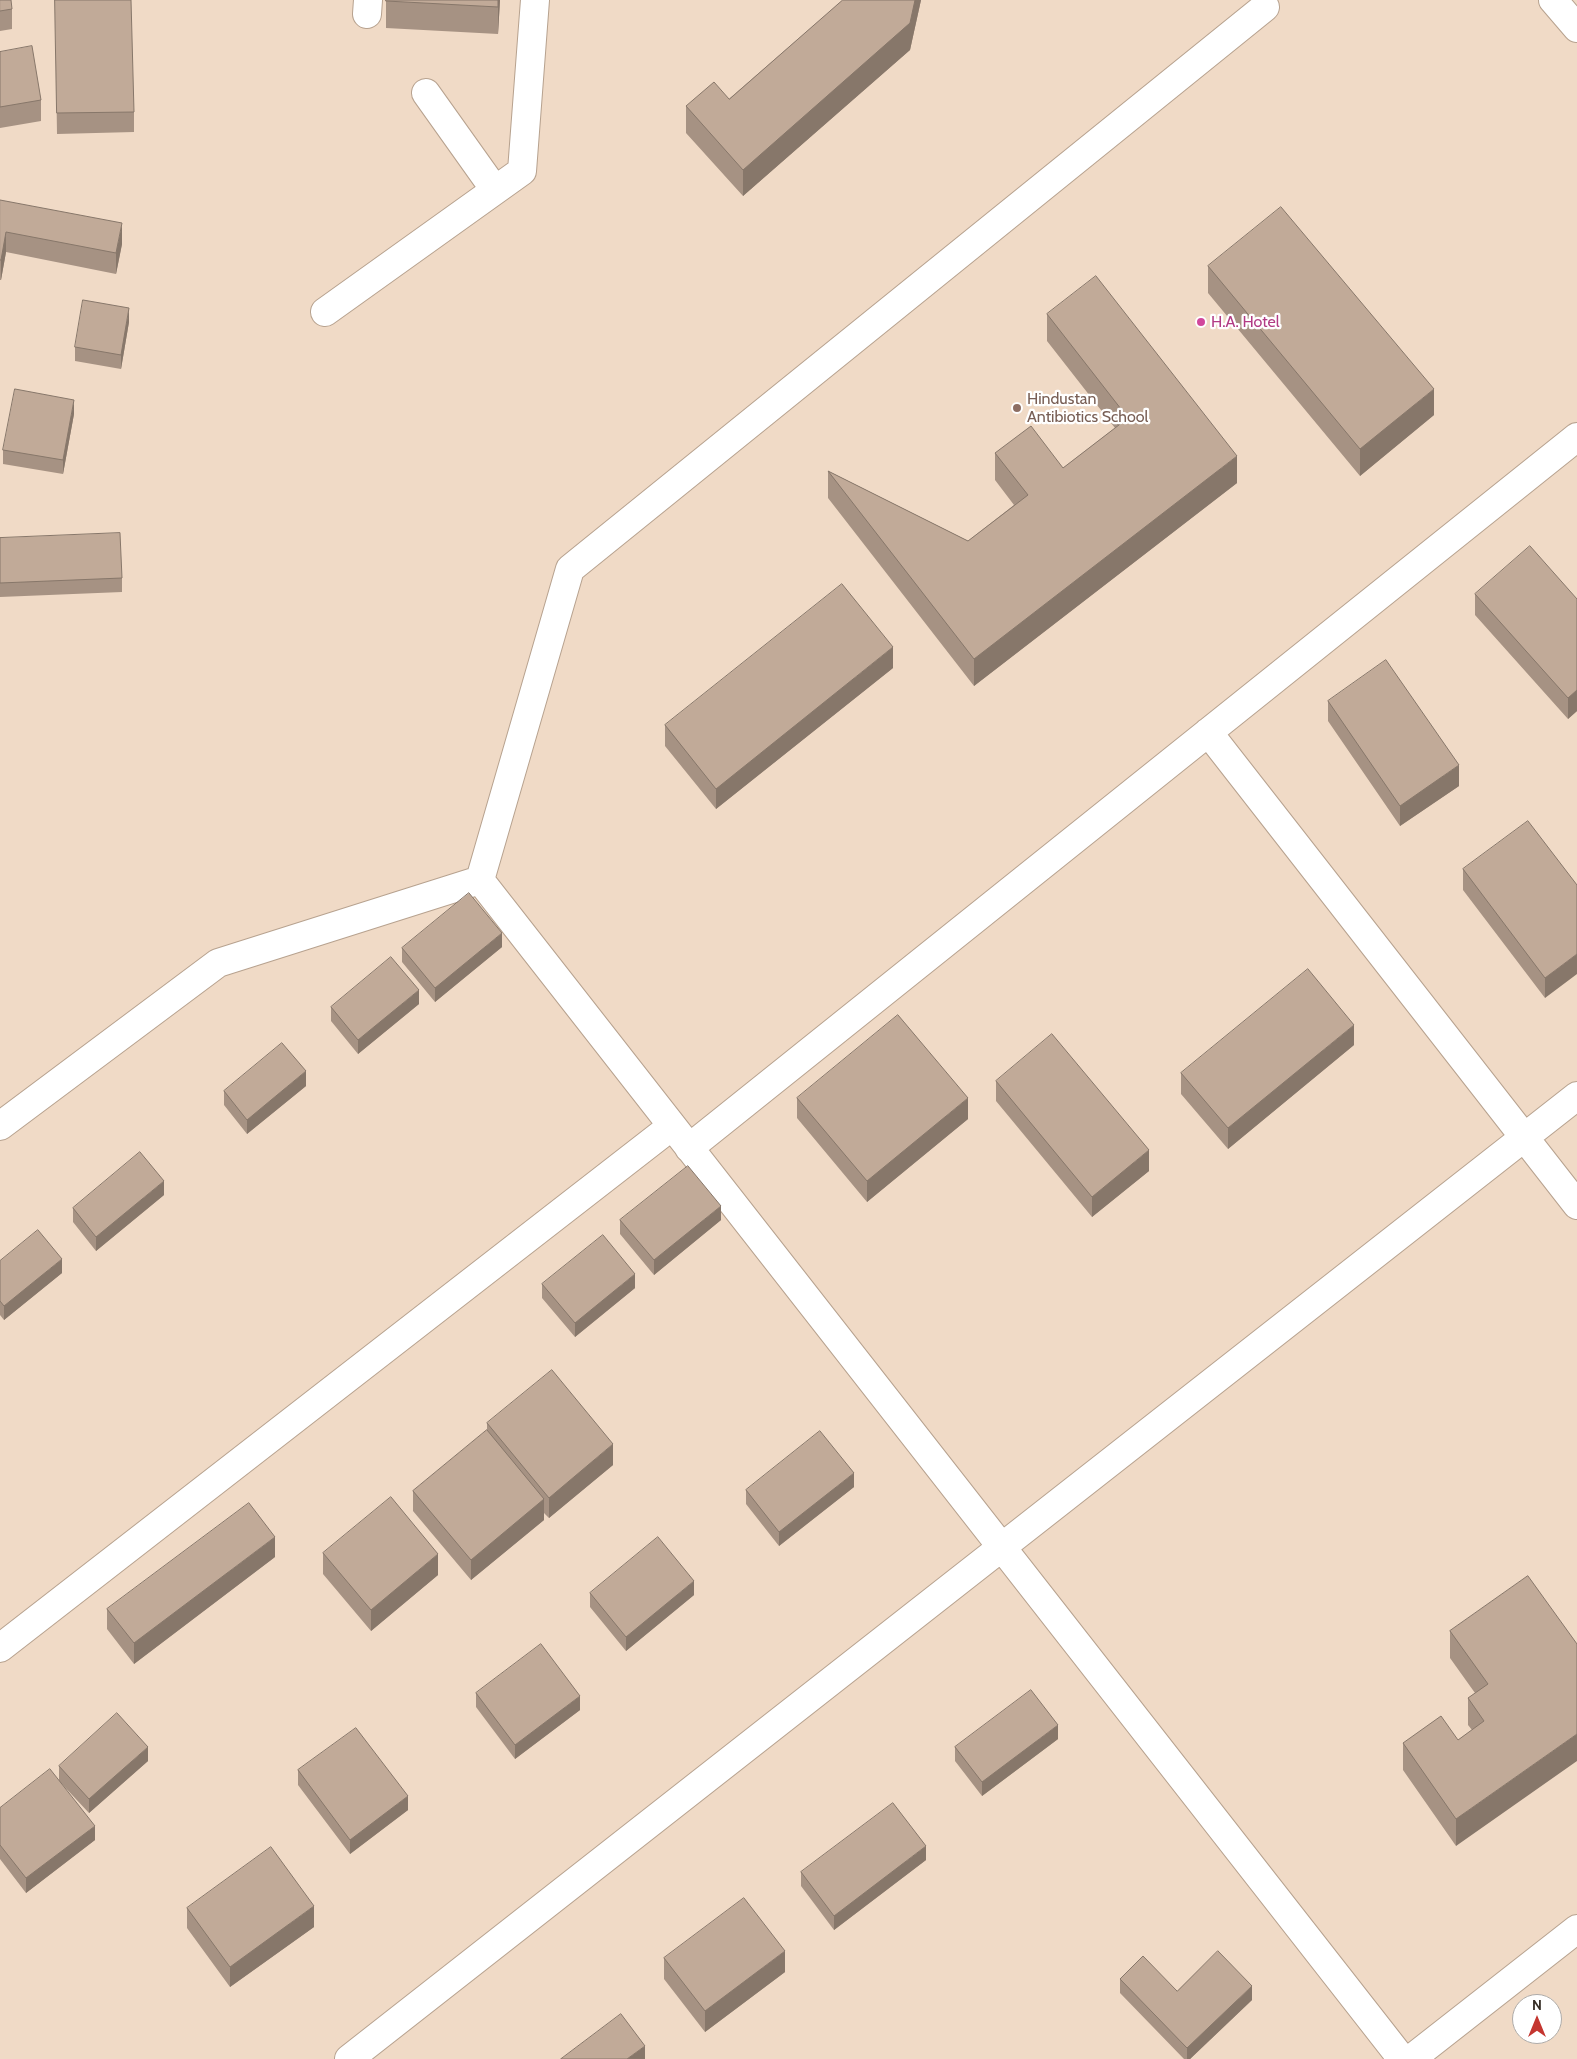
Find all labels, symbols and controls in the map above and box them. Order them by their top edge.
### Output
place label: H.A. Hotel [1211,312,1279,332]
marker: H.A. Hotel [1195,316,1207,328]
place label: Hindustan Antibiotics School [1027,389,1148,427]
marker: Hindustan Antibiotics School [1011,402,1023,414]
north arrow [1512,1994,1562,2044]
text: N [1532,1996,1542,2014]

